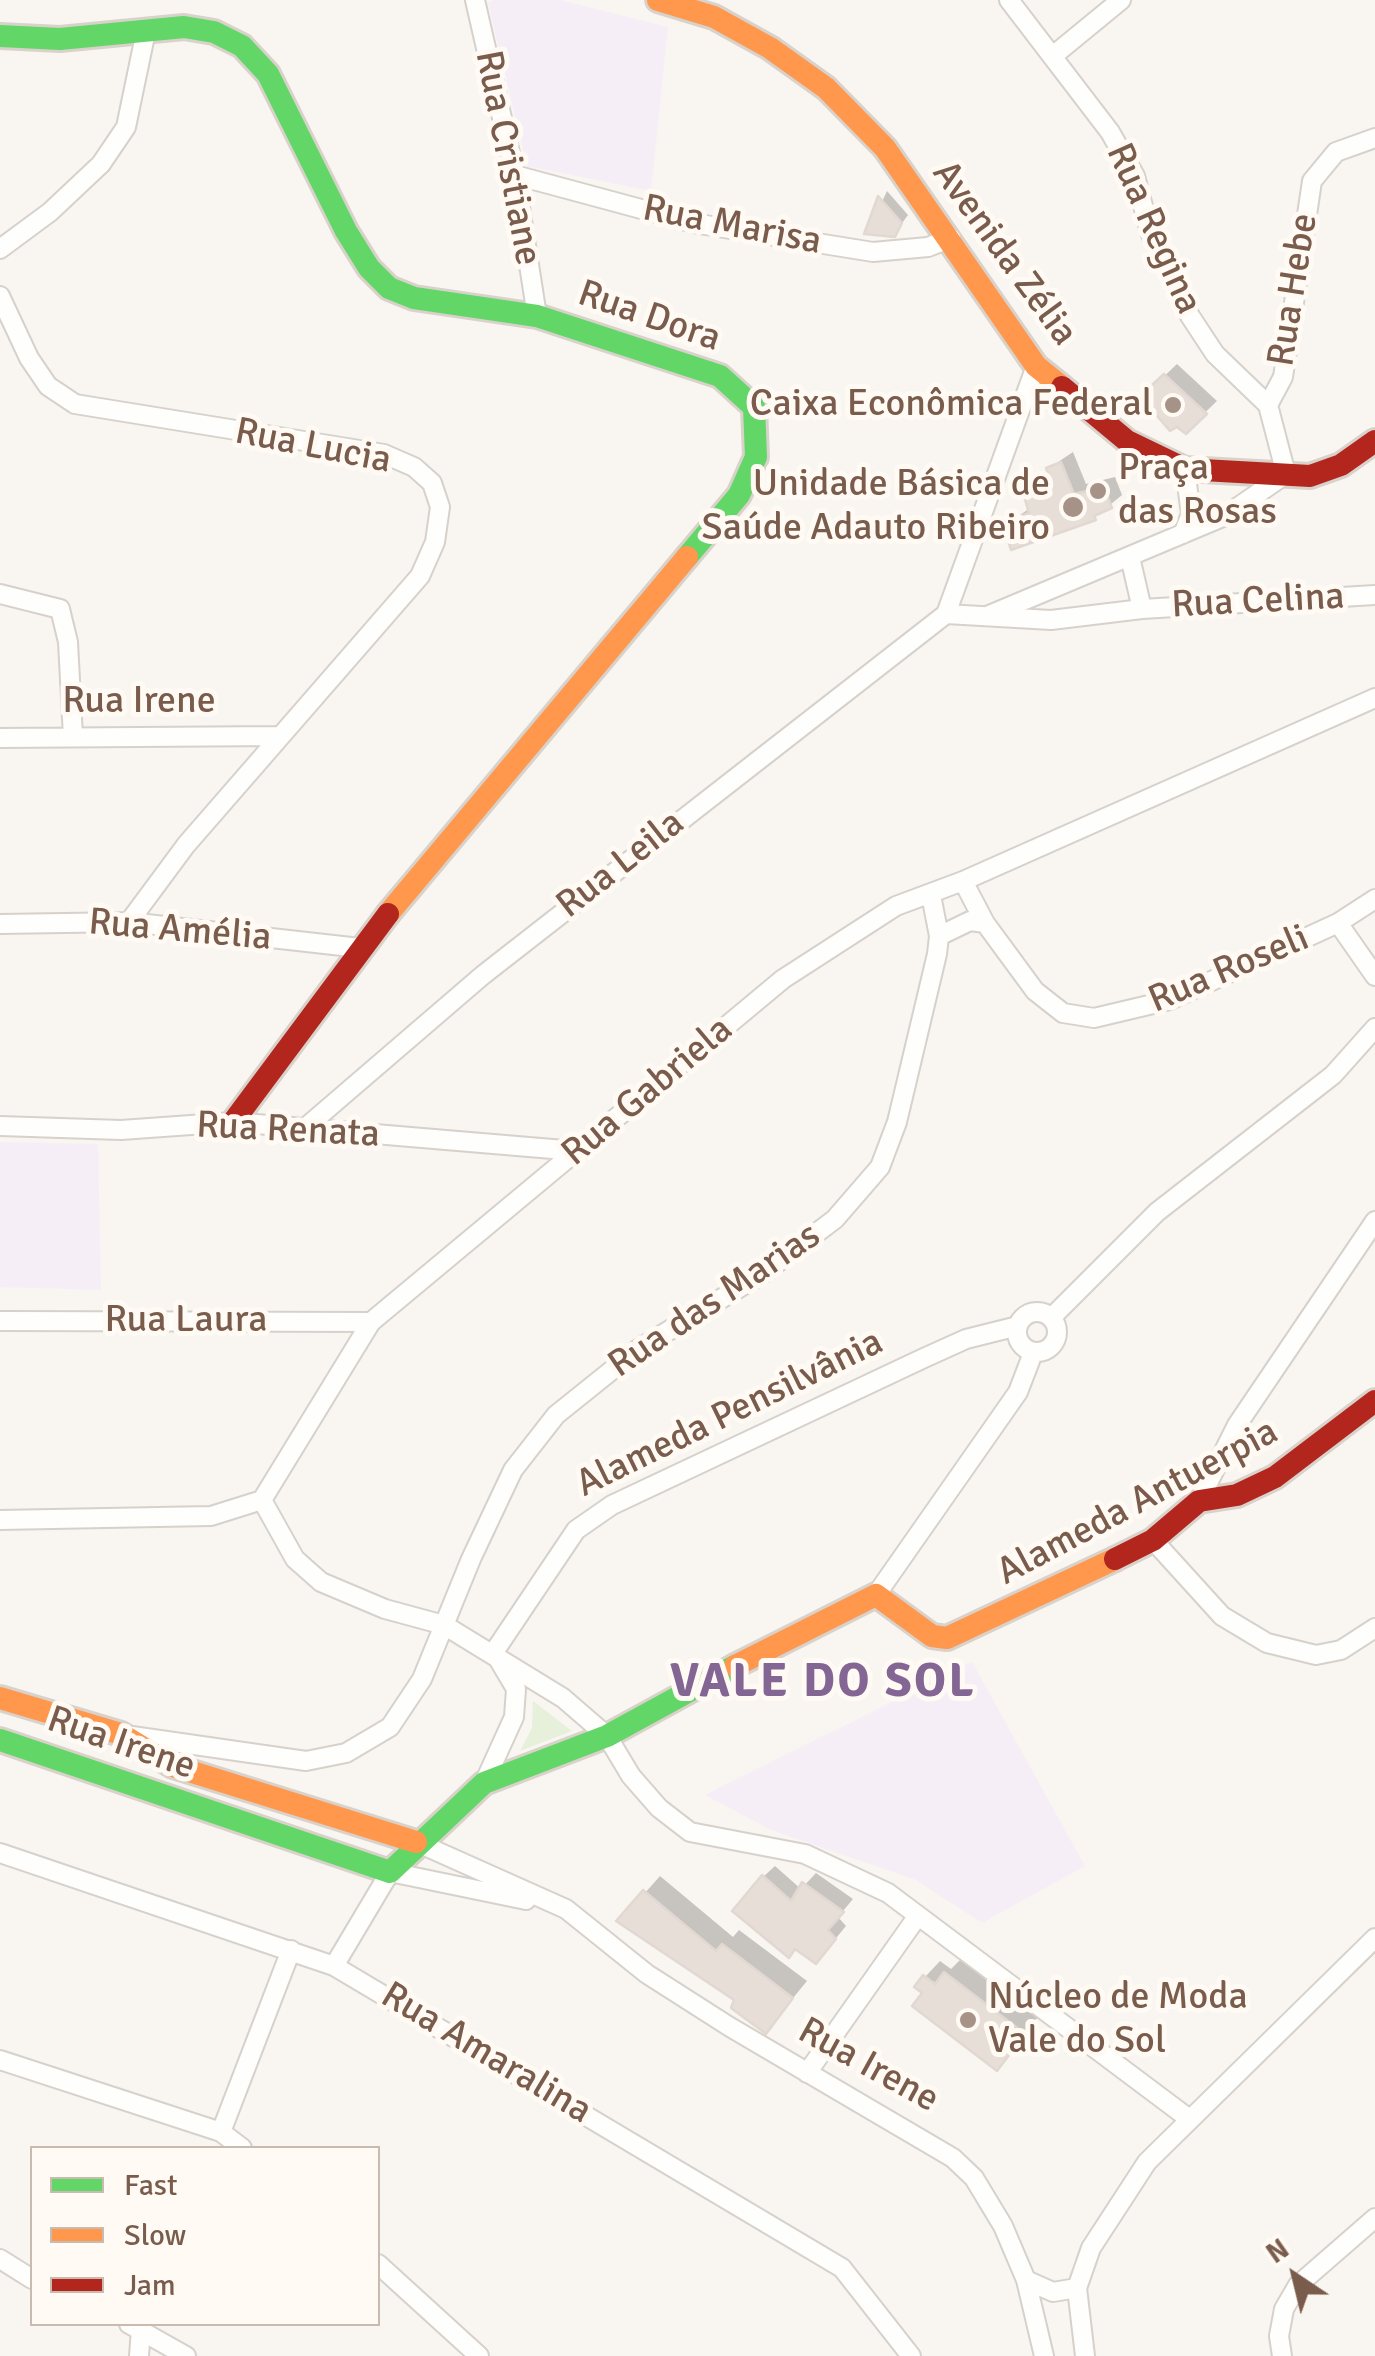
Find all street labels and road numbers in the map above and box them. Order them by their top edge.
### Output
street label: Rua Cristiane [464,47,550,269]
street label: Rua Regina [1095,137,1211,321]
street label: Avenida Zélia [922,153,1086,355]
street label: Rua Marisa [639,186,825,266]
street label: Rua Hebe [1259,210,1329,370]
street label: Rua Dora [572,271,726,363]
street label: Rua Lucia [231,410,395,484]
street label: Rua Celina [1170,575,1346,629]
street label: Rua Irene [62,679,216,725]
street label: Rua Leila [548,801,694,929]
street label: Rua Amélia [87,900,273,962]
street label: Rua Roseli [1142,916,1316,1024]
street label: Rua Gabriela [553,1007,743,1177]
street label: Rua Renata [195,1103,381,1159]
street label: Rua das Marias [600,1213,830,1389]
street label: Rua Laura [105,1298,267,1344]
street label: Alameda Pensilvânia [569,1320,891,1508]
street label: Alameda Antuerpia [990,1410,1286,1596]
street label: Rua Irene [41,1697,201,1791]
street label: Rua Amaralina [372,1973,600,2135]
street label: Rua Irene [790,2009,946,2123]

